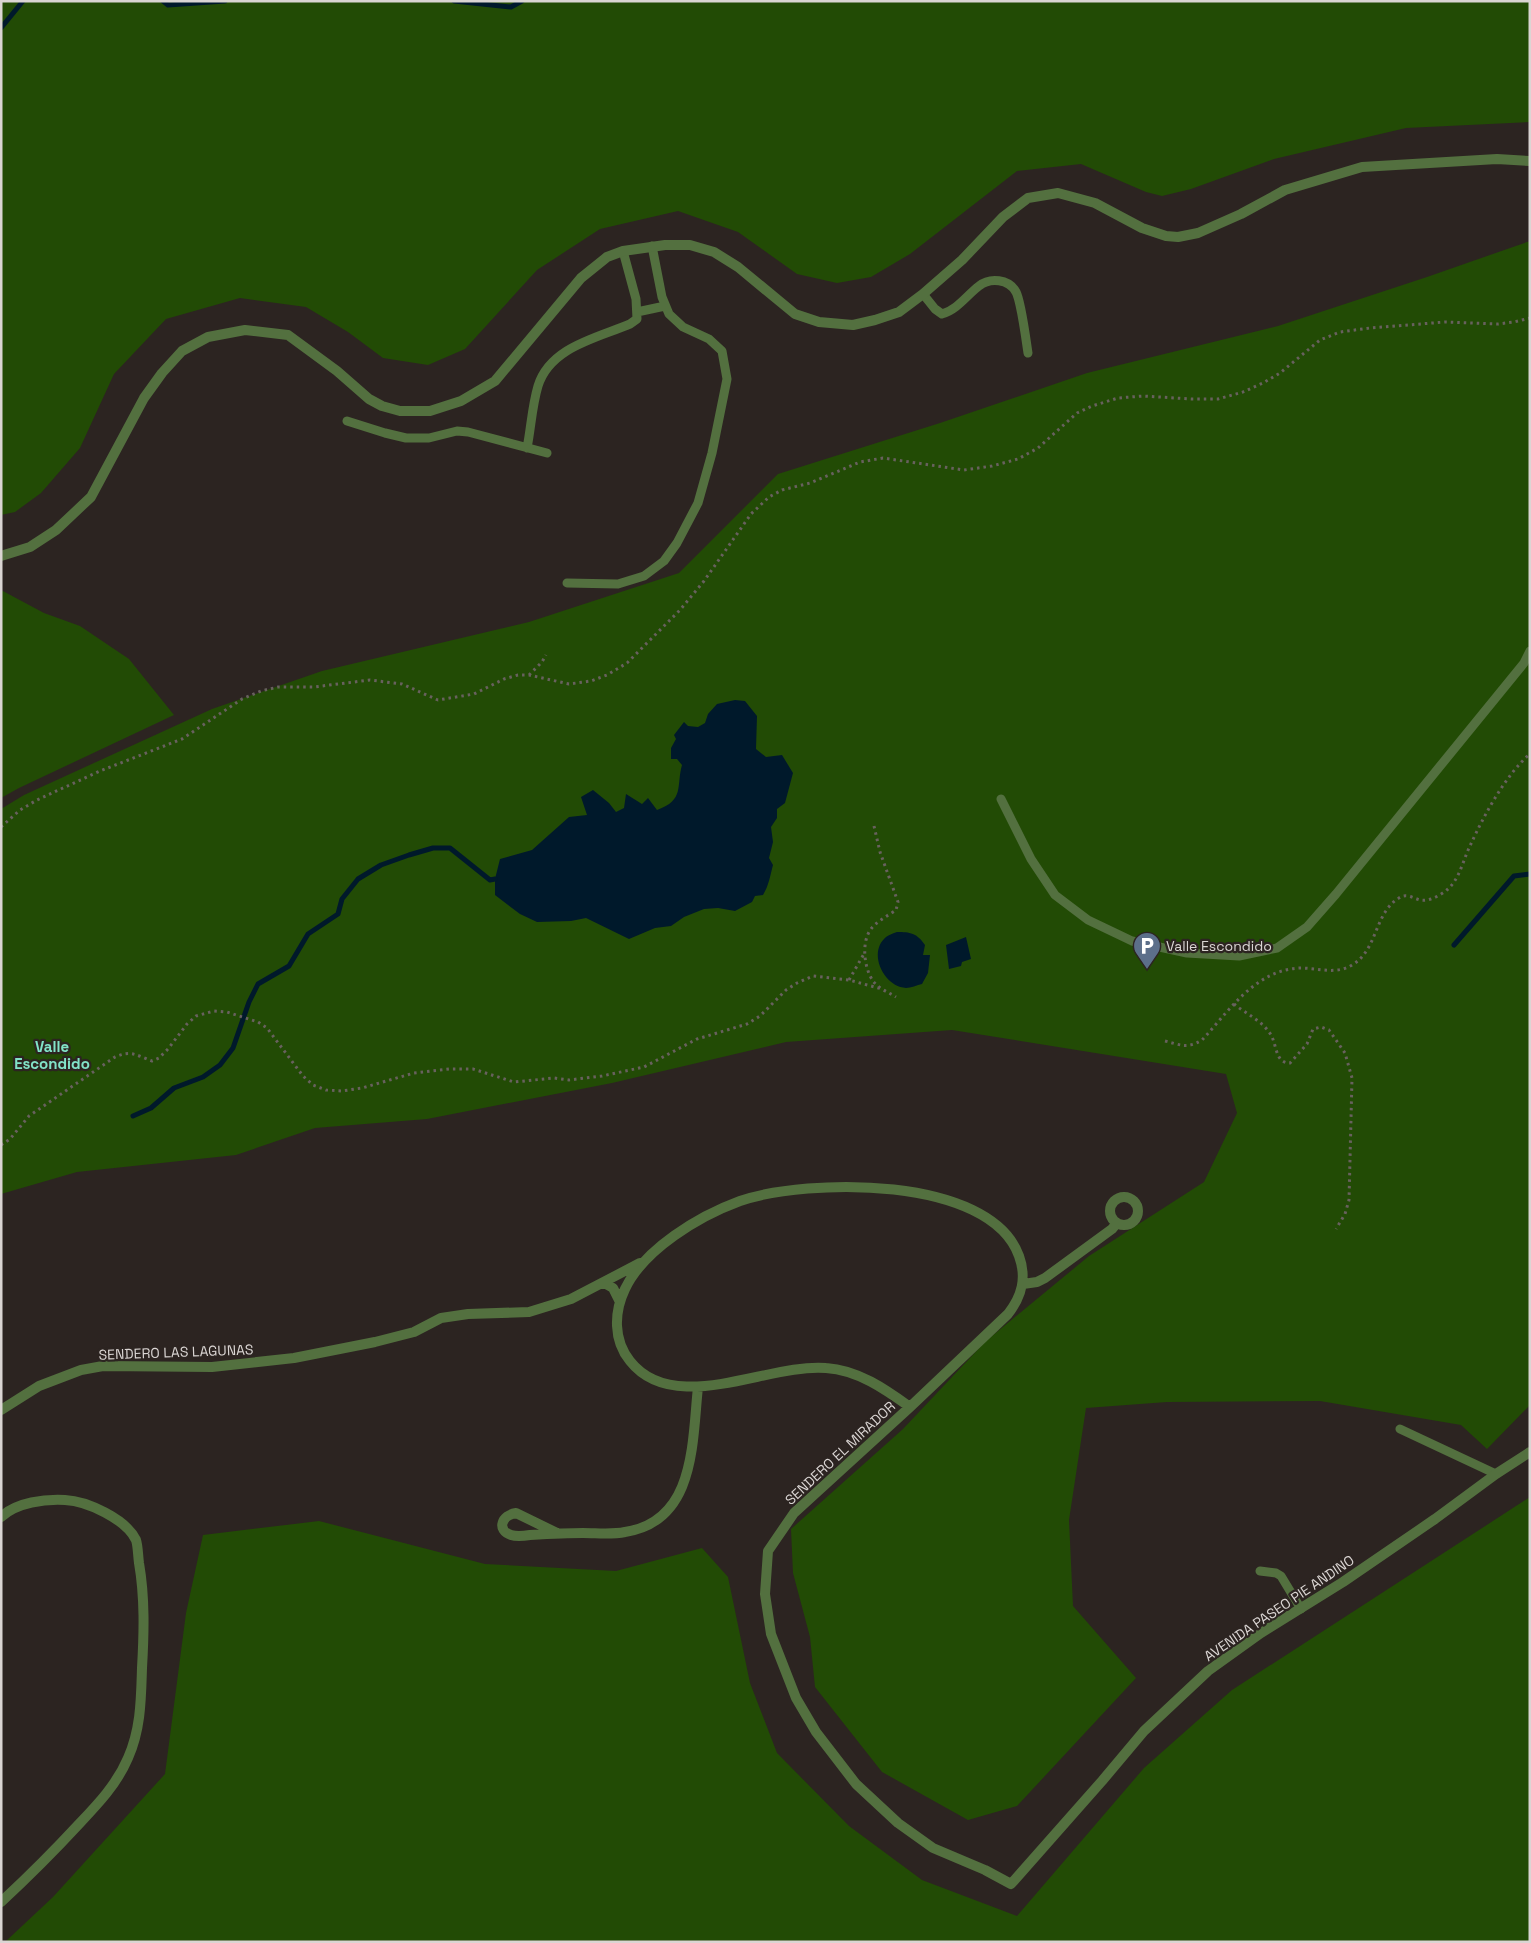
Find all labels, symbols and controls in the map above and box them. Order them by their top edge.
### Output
parking icon: Valle Escondido [1132,931,1162,970]
place label: Valle Escondido [1166,937,1272,955]
district label: Valle Escondido [14,1037,90,1073]
street label: SENDERO LAS LAGUNAS [98,1340,254,1364]
street label: SENDERO EL MIRADOR [781,1397,899,1509]
street label: AVENIDA PASEO PIE ANDINO [1201,1551,1357,1665]

